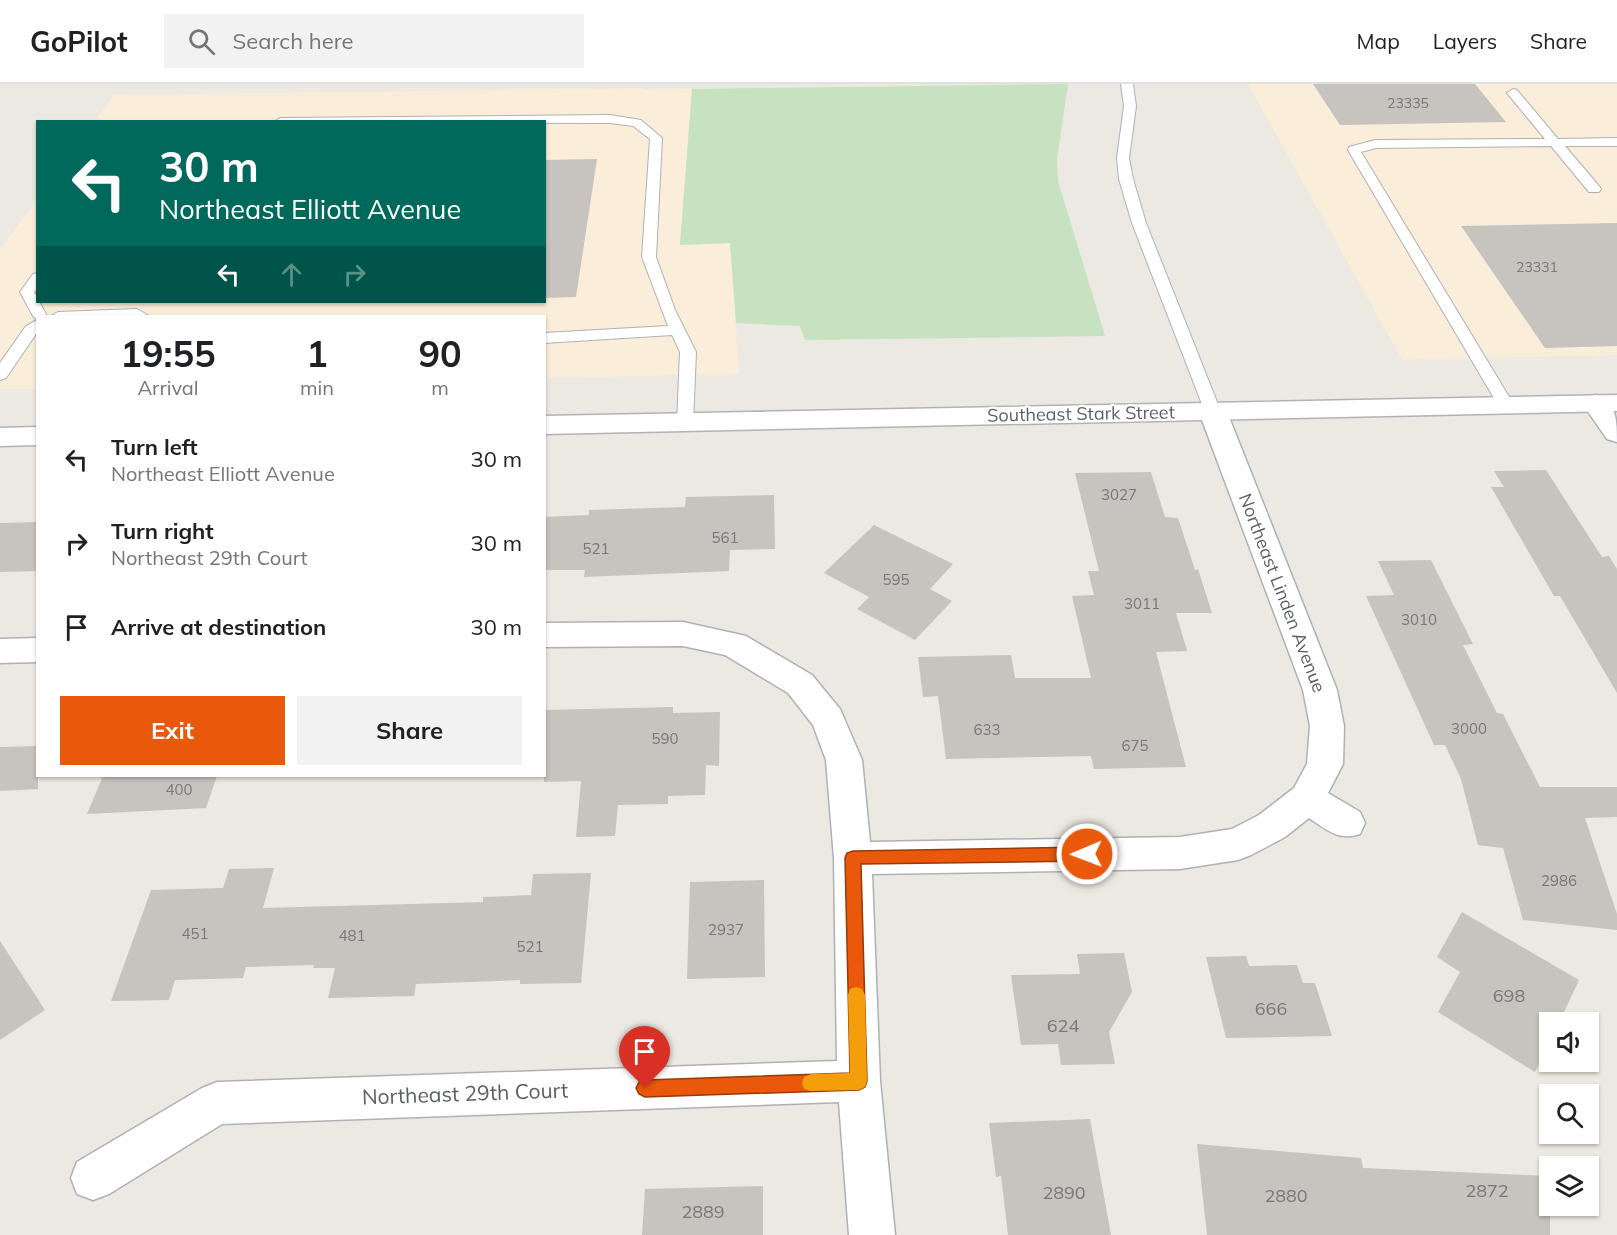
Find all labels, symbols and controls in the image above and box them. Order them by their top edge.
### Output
search box [164,14,584,68]
text: GoPilot [30,24,128,59]
icon: search [185,25,218,58]
text: Search here [233,27,354,55]
text: Map [1357,28,1400,54]
text: Layers [1433,28,1497,54]
text: Share [1530,28,1587,54]
house number: 23335 [1387,94,1429,112]
text: 30 m [159,140,259,193]
icon: left [60,144,138,222]
text: Northeast Elliott Avenue [159,192,461,226]
icon: left [212,258,245,291]
icon: ahead [275,258,308,291]
icon: right [338,258,371,291]
house number: 23331 [1516,258,1558,276]
text: 19:55 [120,331,216,376]
text: 1 [306,331,328,376]
text: 90 [418,331,462,376]
text: Arrival [137,375,199,400]
text: min [300,375,334,400]
text: m [431,375,449,400]
street label: Southeast Stark Street [987,400,1175,427]
text: Turn left [111,433,198,461]
icon: left [60,443,93,476]
text: 30 m [471,445,522,473]
text: Northeast Elliott Avenue [111,461,335,486]
house number: 3027 [1101,485,1137,504]
street label: Northeast Linden Avenue [1234,490,1331,696]
text: Turn right [111,517,214,545]
icon: right [60,527,93,560]
house number: 561 [711,528,739,547]
text: 30 m [471,529,522,557]
house number: 521 [582,539,610,558]
text: Northeast 29th Court [111,545,307,570]
house number: 595 [882,570,910,589]
house number: 3011 [1124,594,1160,613]
house number: 3010 [1401,610,1437,629]
icon: arrive [60,611,93,644]
text: Arrive at destination [111,613,326,641]
text: 30 m [471,613,522,641]
button: Exit [60,696,285,765]
button: Share [297,696,522,765]
house number: 3000 [1451,719,1487,738]
house number: 633 [973,720,1001,739]
house number: 590 [651,729,679,748]
house number: 675 [1121,736,1149,755]
house number: 400 [165,780,193,799]
position arrow [1055,822,1119,886]
house number: 2986 [1541,871,1577,890]
house number: 2937 [708,920,744,939]
house number: 451 [181,924,209,943]
house number: 481 [338,926,366,945]
house number: 521 [516,937,544,956]
house number: 698 [1493,984,1525,1007]
house number: 666 [1255,997,1287,1020]
map controls [1539,1012,1599,1216]
button: sound [1539,1012,1599,1072]
house number: 624 [1047,1014,1079,1037]
pin [619,1026,670,1088]
icon: arrive [628,1035,661,1068]
street label: Northeast 29th Court [361,1076,568,1110]
button: search [1539,1084,1599,1144]
button: layers [1539,1156,1599,1216]
house number: 2872 [1465,1179,1509,1202]
house number: 2890 [1042,1181,1086,1204]
house number: 2880 [1264,1184,1308,1207]
house number: 2889 [681,1200,725,1223]

